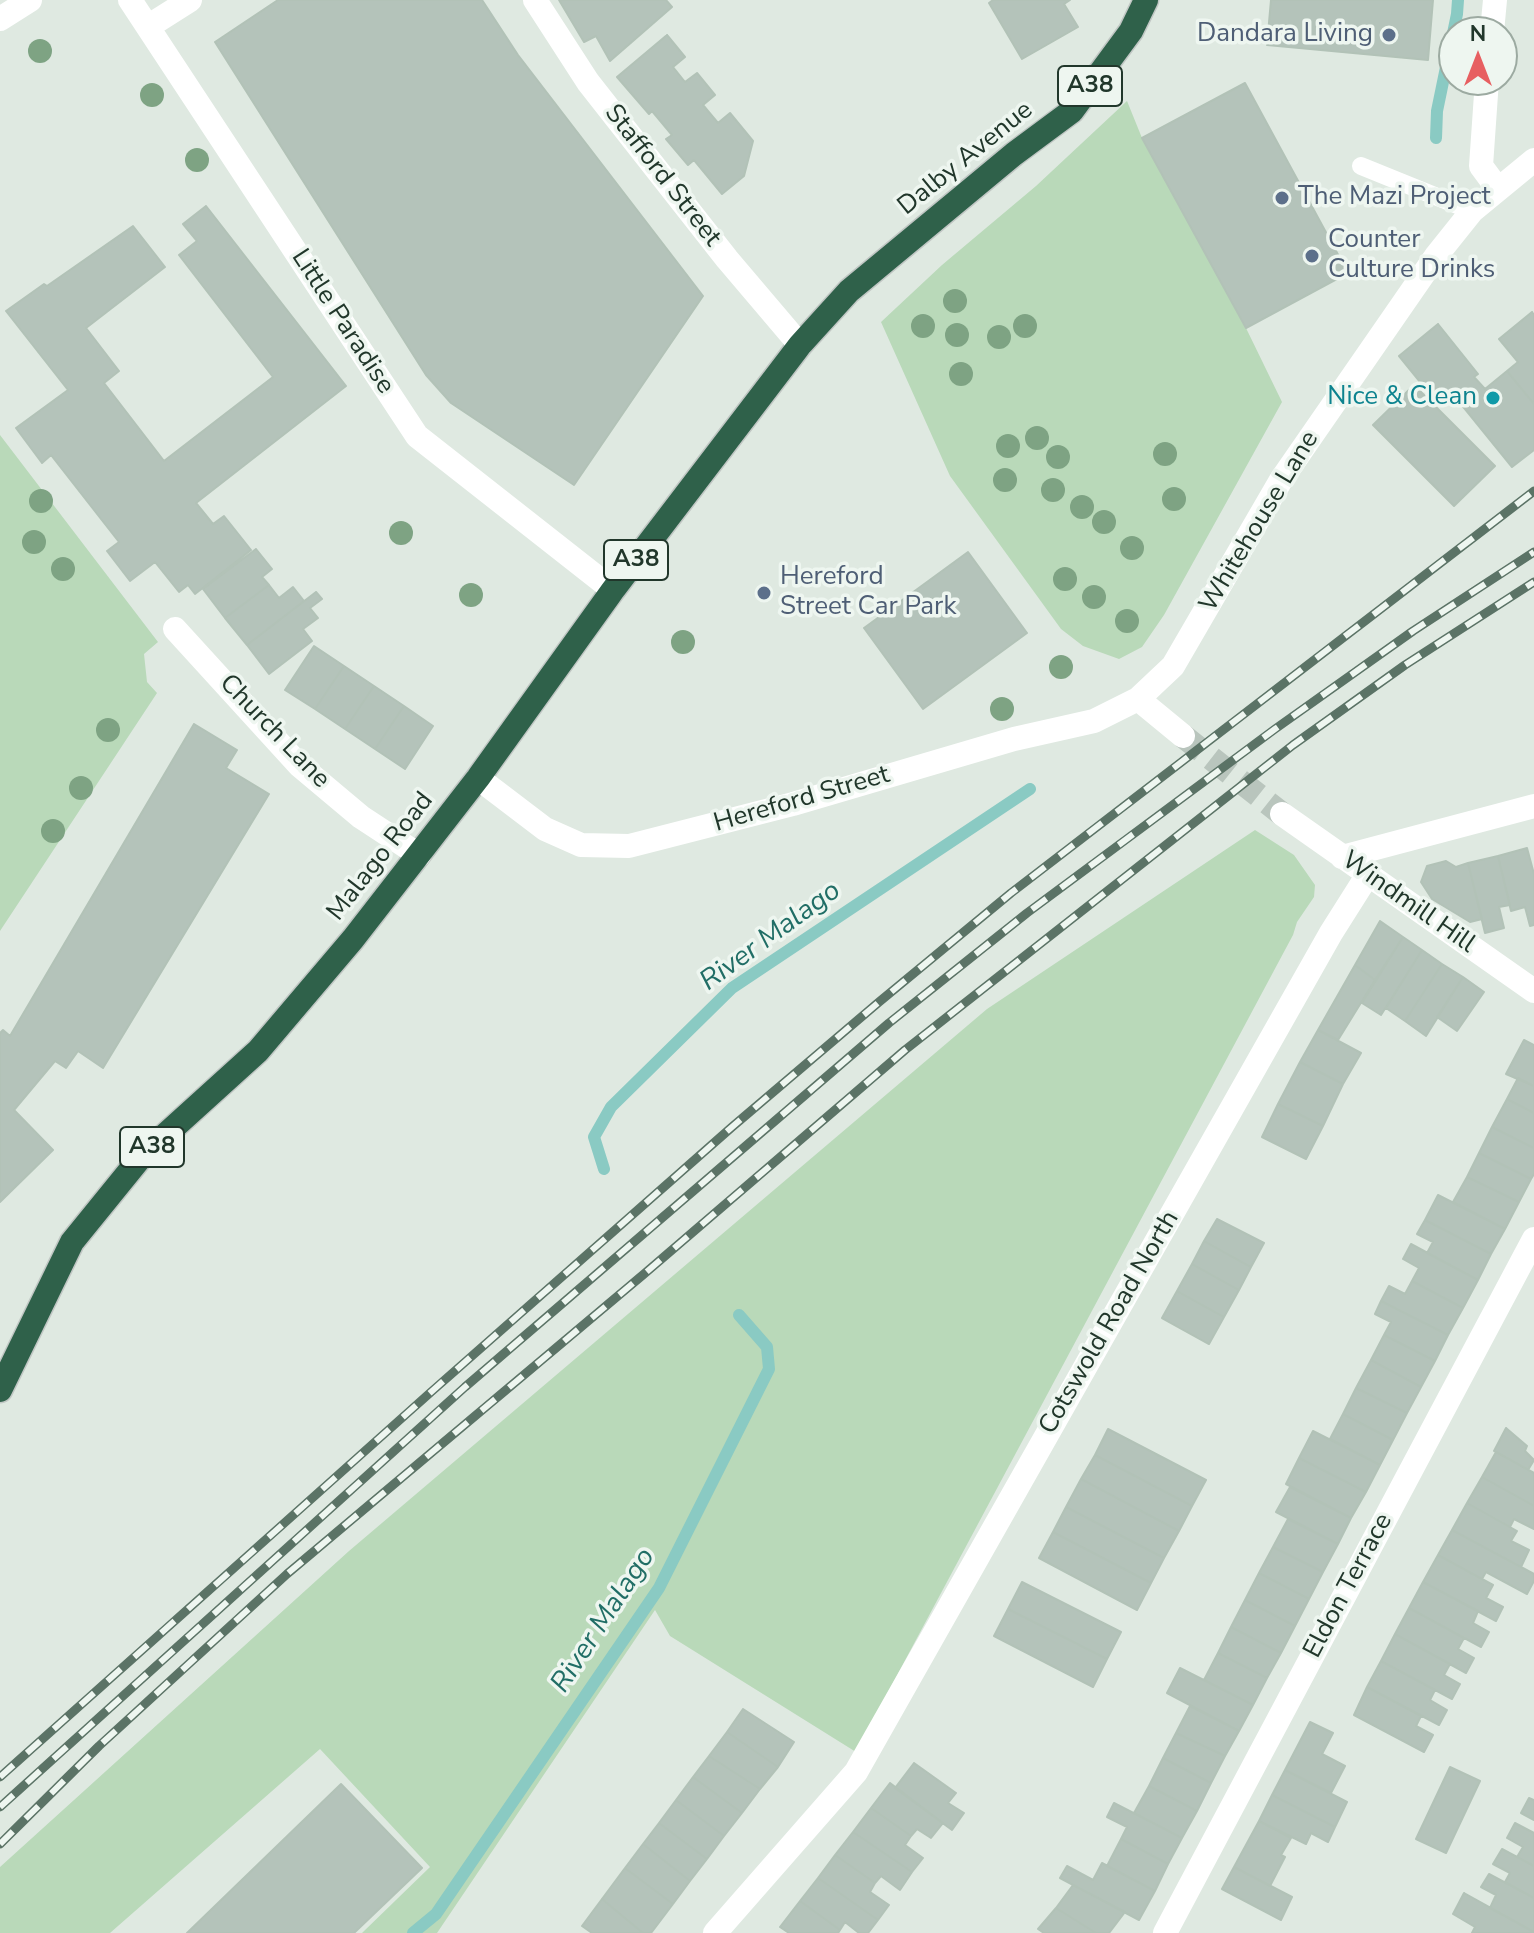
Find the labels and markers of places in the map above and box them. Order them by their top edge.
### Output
place label: Dandara Living [1197,19,1373,51]
marker: Dandara Living [1380,26,1398,44]
place label: The Mazi Project [1298,182,1491,214]
marker: The Mazi Project [1273,189,1291,207]
place label: Counter Culture Drinks [1328,225,1495,286]
marker: Counter Culture Drinks [1303,247,1321,265]
place label: Nice & Clean [1327,382,1477,414]
marker: Nice & Clean [1484,389,1502,407]
place label: Hereford Street Car Park [780,562,956,624]
marker: Hereford Street Car Park [755,584,773,602]

